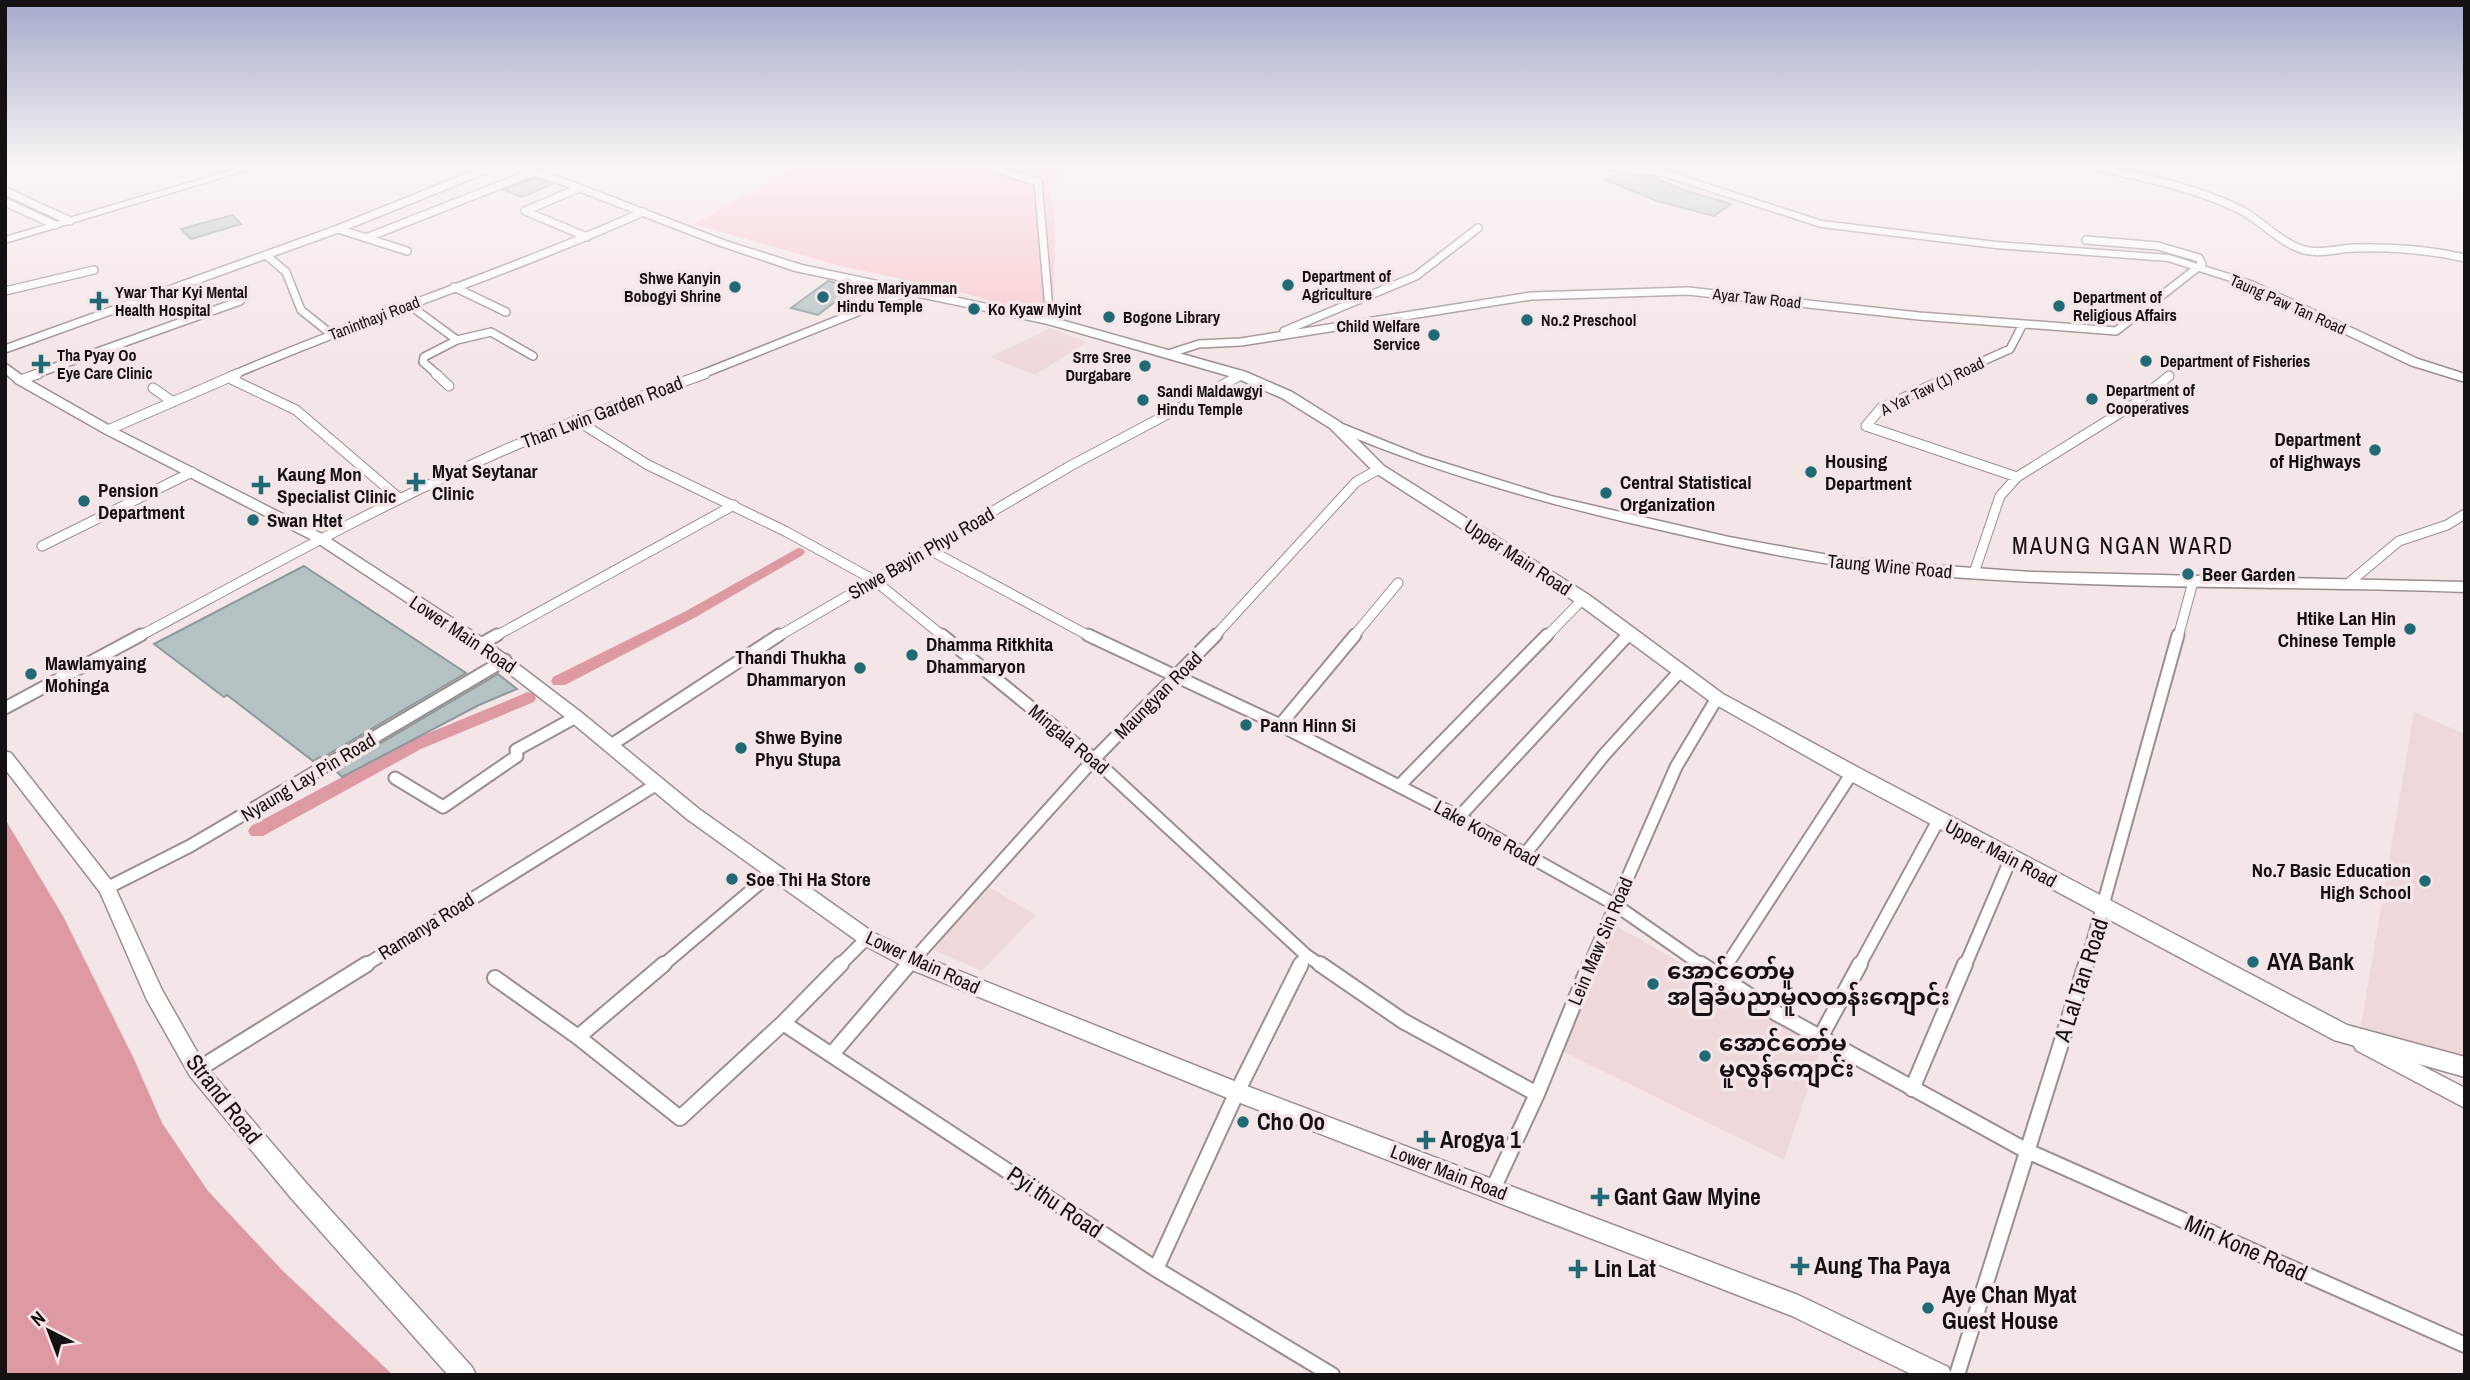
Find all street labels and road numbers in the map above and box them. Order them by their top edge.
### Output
street label: Taung Paw Tan Road [2226,269,2350,339]
street label: Ayar Taw Road [1711,282,1802,314]
street label: Taninthayi Road [325,291,423,345]
street label: A Yar Taw (1) Road [1876,351,1987,421]
street label: Than Lwin Garden Road [518,369,686,455]
street label: Shwe Bayin Phyu Road [843,501,999,605]
street label: Upper Main Road [1459,513,1577,601]
street label: Taung Wine Road [1827,548,1953,584]
street label: Lower Main Road [405,589,521,679]
street label: Maungyan Road [1108,645,1208,745]
street label: Mingala Road [1023,698,1115,780]
street label: Nyaung Lay Pin Road [236,727,380,827]
street label: Lake Kone Road [1430,793,1544,873]
street label: Upper Main Road [1941,813,2061,893]
street label: Lein Maw Sin Road [1561,873,1639,1009]
street label: Ramanya Road [373,886,479,966]
street label: A Lal Tan Road [2046,914,2115,1046]
street label: Lower Main Road [862,924,984,1000]
street label: Strand Road [180,1047,269,1150]
street label: Lower Main Road [1387,1138,1511,1206]
street label: Pyi thu Road [1001,1158,1109,1245]
street label: Min Kone Road [2180,1207,2312,1288]

